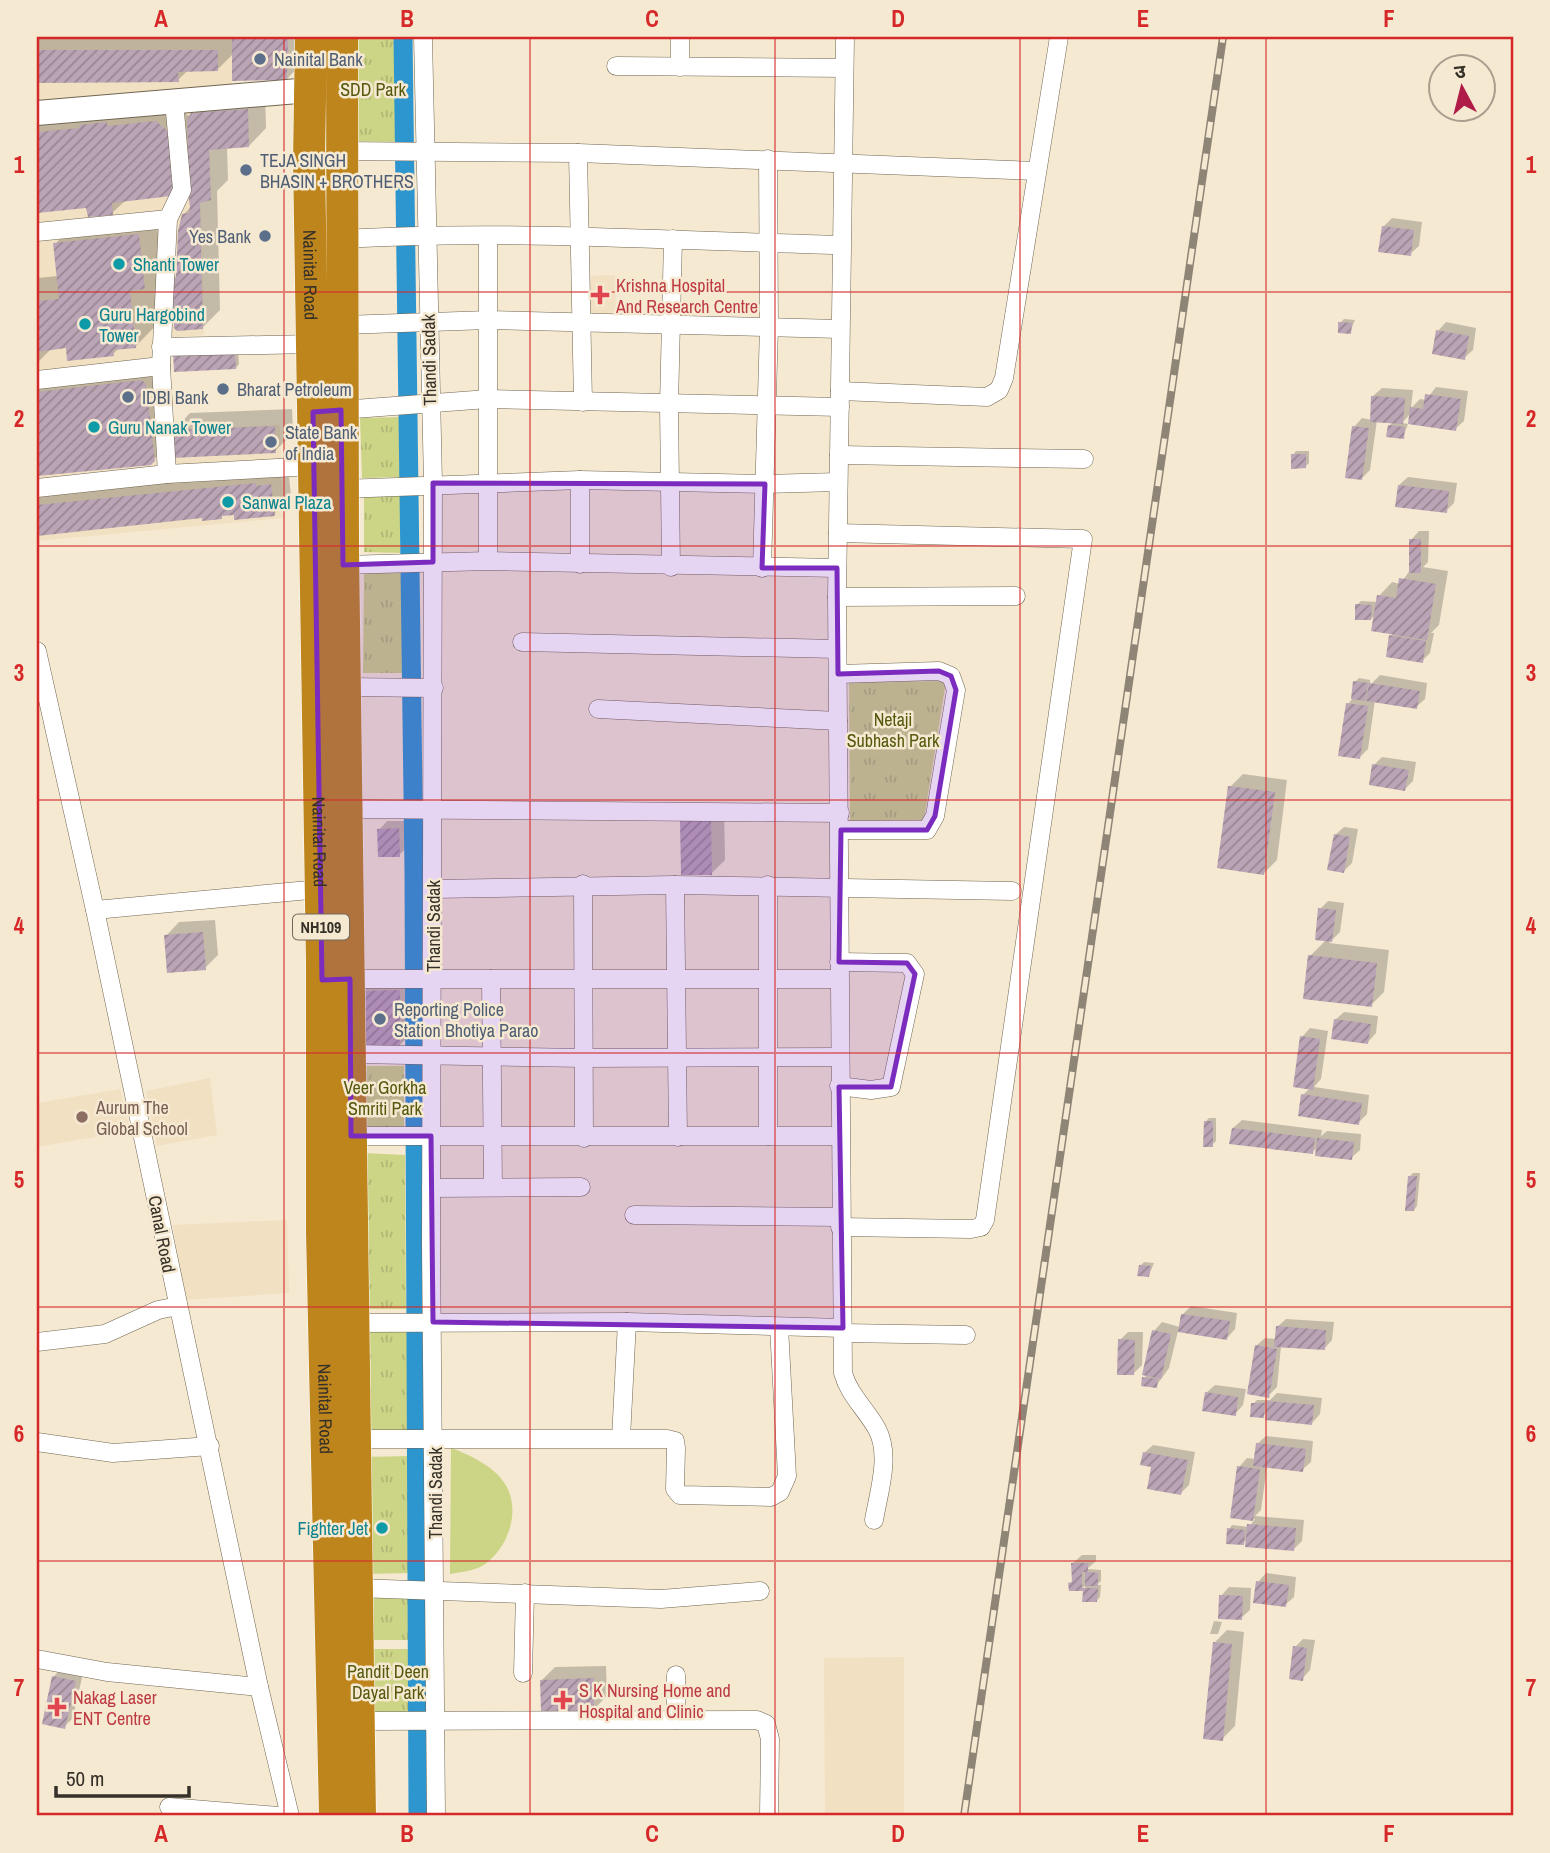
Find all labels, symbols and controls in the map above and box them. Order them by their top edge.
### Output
text: A [154,3,168,34]
text: B [400,3,414,34]
text: C [645,3,659,34]
text: D [891,3,905,34]
text: E [1137,3,1149,34]
text: F [1383,3,1395,34]
place label: Nainital Bank [274,47,363,72]
marker: Nainital Bank [252,51,268,67]
north arrow [1428,52,1498,122]
text: उ [1453,57,1468,85]
park label: SDD Park [340,77,406,102]
place label: TEJA SINGH BHASIN + BROTHERS [260,148,414,194]
text: 1 [14,149,25,180]
text: 1 [1526,149,1537,180]
marker: TEJA SINGH BHASIN + BROTHERS [238,162,254,178]
place label: Yes Bank [189,224,252,249]
marker: Yes Bank [257,228,273,244]
street label: Nainital Road [298,230,324,320]
place label: Shanti Tower [133,252,219,277]
marker: Shanti Tower [111,256,127,272]
place label: Krishna Hospital And Research Centre [615,273,758,319]
marker: Krishna Hospital And Research Centre [590,285,610,305]
place label: Guru Hargobind Tower [99,302,205,348]
street label: Thandi Sadak [416,313,442,406]
marker: Guru Hargobind Tower [77,316,93,332]
place label: Bharat Petroleum [237,377,352,402]
marker: Bharat Petroleum [215,381,231,397]
place label: IDBI Bank [142,385,209,410]
marker: IDBI Bank [120,389,136,405]
text: 2 [14,403,24,434]
text: 2 [1526,403,1536,434]
place label: Guru Nanak Tower [108,415,231,440]
marker: Guru Nanak Tower [86,419,102,435]
place label: State Bank of India [285,420,358,466]
marker: State Bank of India [263,434,279,450]
place label: Sanwal Plaza [242,490,331,515]
marker: Sanwal Plaza [220,494,236,510]
text: 3 [14,657,24,688]
text: 3 [1526,657,1536,688]
park label: Netaji Subhash Park [847,707,940,753]
street label: Nainital Road [307,797,333,887]
street label: Thandi Sadak [421,879,446,972]
text: 4 [14,910,25,941]
text: 4 [1526,910,1537,941]
road number: NH109 [293,914,349,939]
place label: Reporting Police Station Bhotiya Parao [394,997,538,1043]
marker: Reporting Police Station Bhotiya Parao [372,1011,388,1027]
park label: Veer Gorkha Smriti Park [344,1075,426,1121]
place label: Aurum The Global School [95,1095,188,1141]
marker: Aurum The Global School [74,1109,90,1125]
text: 5 [14,1164,24,1195]
text: 5 [1526,1164,1536,1195]
street label: Canal Road [142,1193,182,1275]
street label: Nainital Road [312,1363,339,1454]
text: 6 [14,1418,24,1449]
text: 6 [1526,1418,1536,1449]
street label: Thandi Sadak [423,1446,448,1539]
place label: Fighter Jet [297,1516,368,1541]
marker: Fighter Jet [374,1520,390,1536]
park label: Pandit Deen Dayal Park [347,1659,429,1705]
text: 7 [14,1672,24,1703]
text: 7 [1526,1672,1536,1703]
place label: S K Nursing Home and Hospital and Clinic [579,1678,731,1724]
place label: Nakag Laser ENT Centre [73,1685,157,1731]
marker: S K Nursing Home and Hospital and Clinic [553,1690,573,1710]
marker: Nakag Laser ENT Centre [47,1697,67,1717]
scale bar [56,1755,189,1799]
text: 50 m [66,1764,104,1793]
text: A [154,1818,168,1849]
text: B [400,1818,414,1849]
text: C [645,1818,659,1849]
text: D [891,1818,905,1849]
text: E [1137,1818,1149,1849]
text: F [1383,1818,1395,1849]

